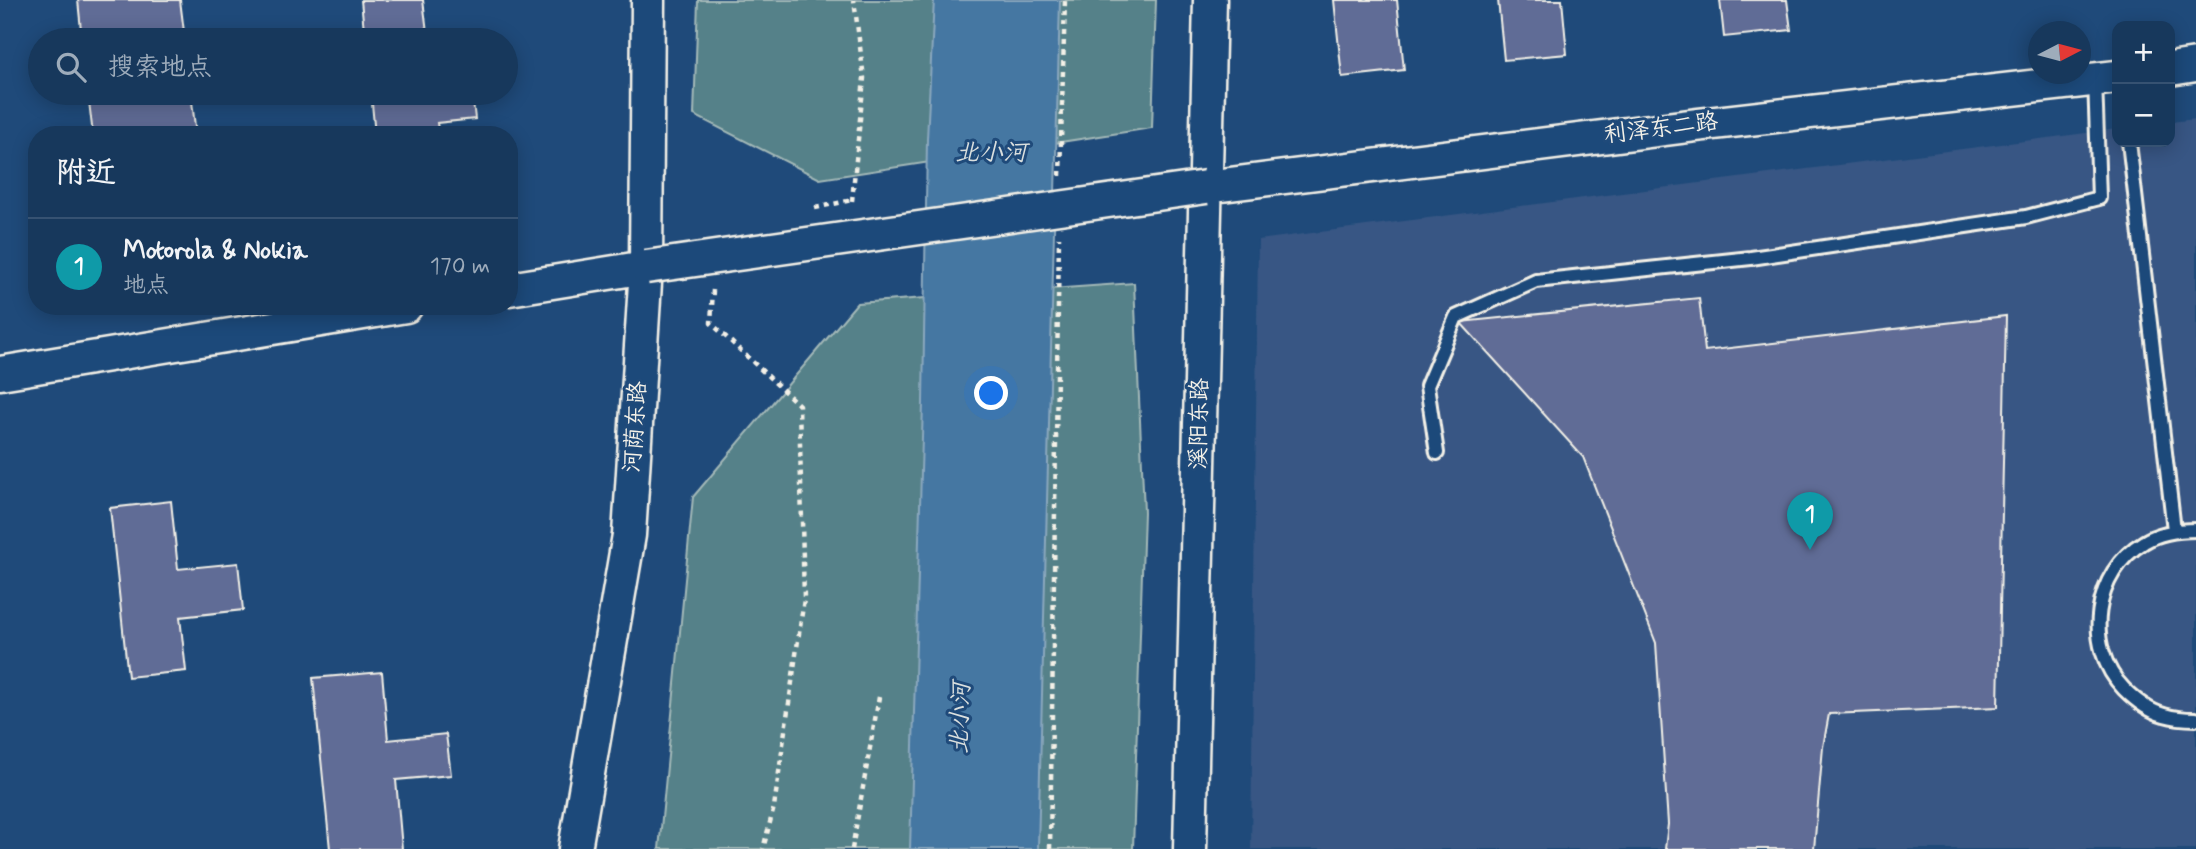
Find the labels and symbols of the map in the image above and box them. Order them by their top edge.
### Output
north arrow [2028,21,2091,84]
street label: 利泽东二路 [1602,107,1720,151]
water label: 北小河 [955,138,1031,169]
your location [974,376,1008,410]
street label: 溪阳东路 [1184,378,1216,470]
street label: 河荫东路 [618,380,654,474]
pin: 1 [1787,492,1833,550]
water label: 北小河 [944,677,978,755]

